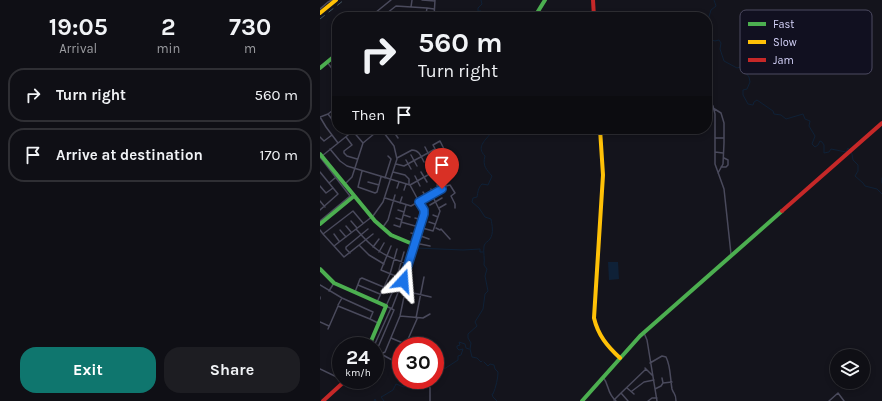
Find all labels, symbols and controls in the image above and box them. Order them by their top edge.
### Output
legend [740,10,872,74]
text: 19:05 [49,13,108,41]
text: 2 [161,13,176,41]
text: 730 [229,13,271,41]
text: Fast [773,18,794,31]
text: 560 m [418,26,503,59]
icon: right [352,28,404,80]
text: Slow [773,36,797,49]
text: Arrival [59,41,97,56]
text: min [156,41,180,56]
text: m [244,41,256,56]
text: Jam [773,54,794,67]
text: Turn right [418,60,498,82]
icon: right [22,84,44,106]
text: Turn right [56,86,126,104]
text: 560 m [254,86,298,104]
icon: arrive [393,104,415,126]
text: Then [352,106,385,124]
icon: arrive [22,144,44,166]
text: Arrive at destination [56,146,203,164]
text: 170 m [260,146,298,164]
pin [425,148,459,189]
icon: arrive [431,154,453,176]
position arrow [382,260,424,302]
speed limit sign: 30 [392,337,444,389]
text: 24 [346,346,370,369]
button: Exit [20,347,156,393]
button: Share [164,347,300,393]
map controls [830,349,870,389]
button: layers [830,349,870,389]
text: km/h [345,367,371,379]

